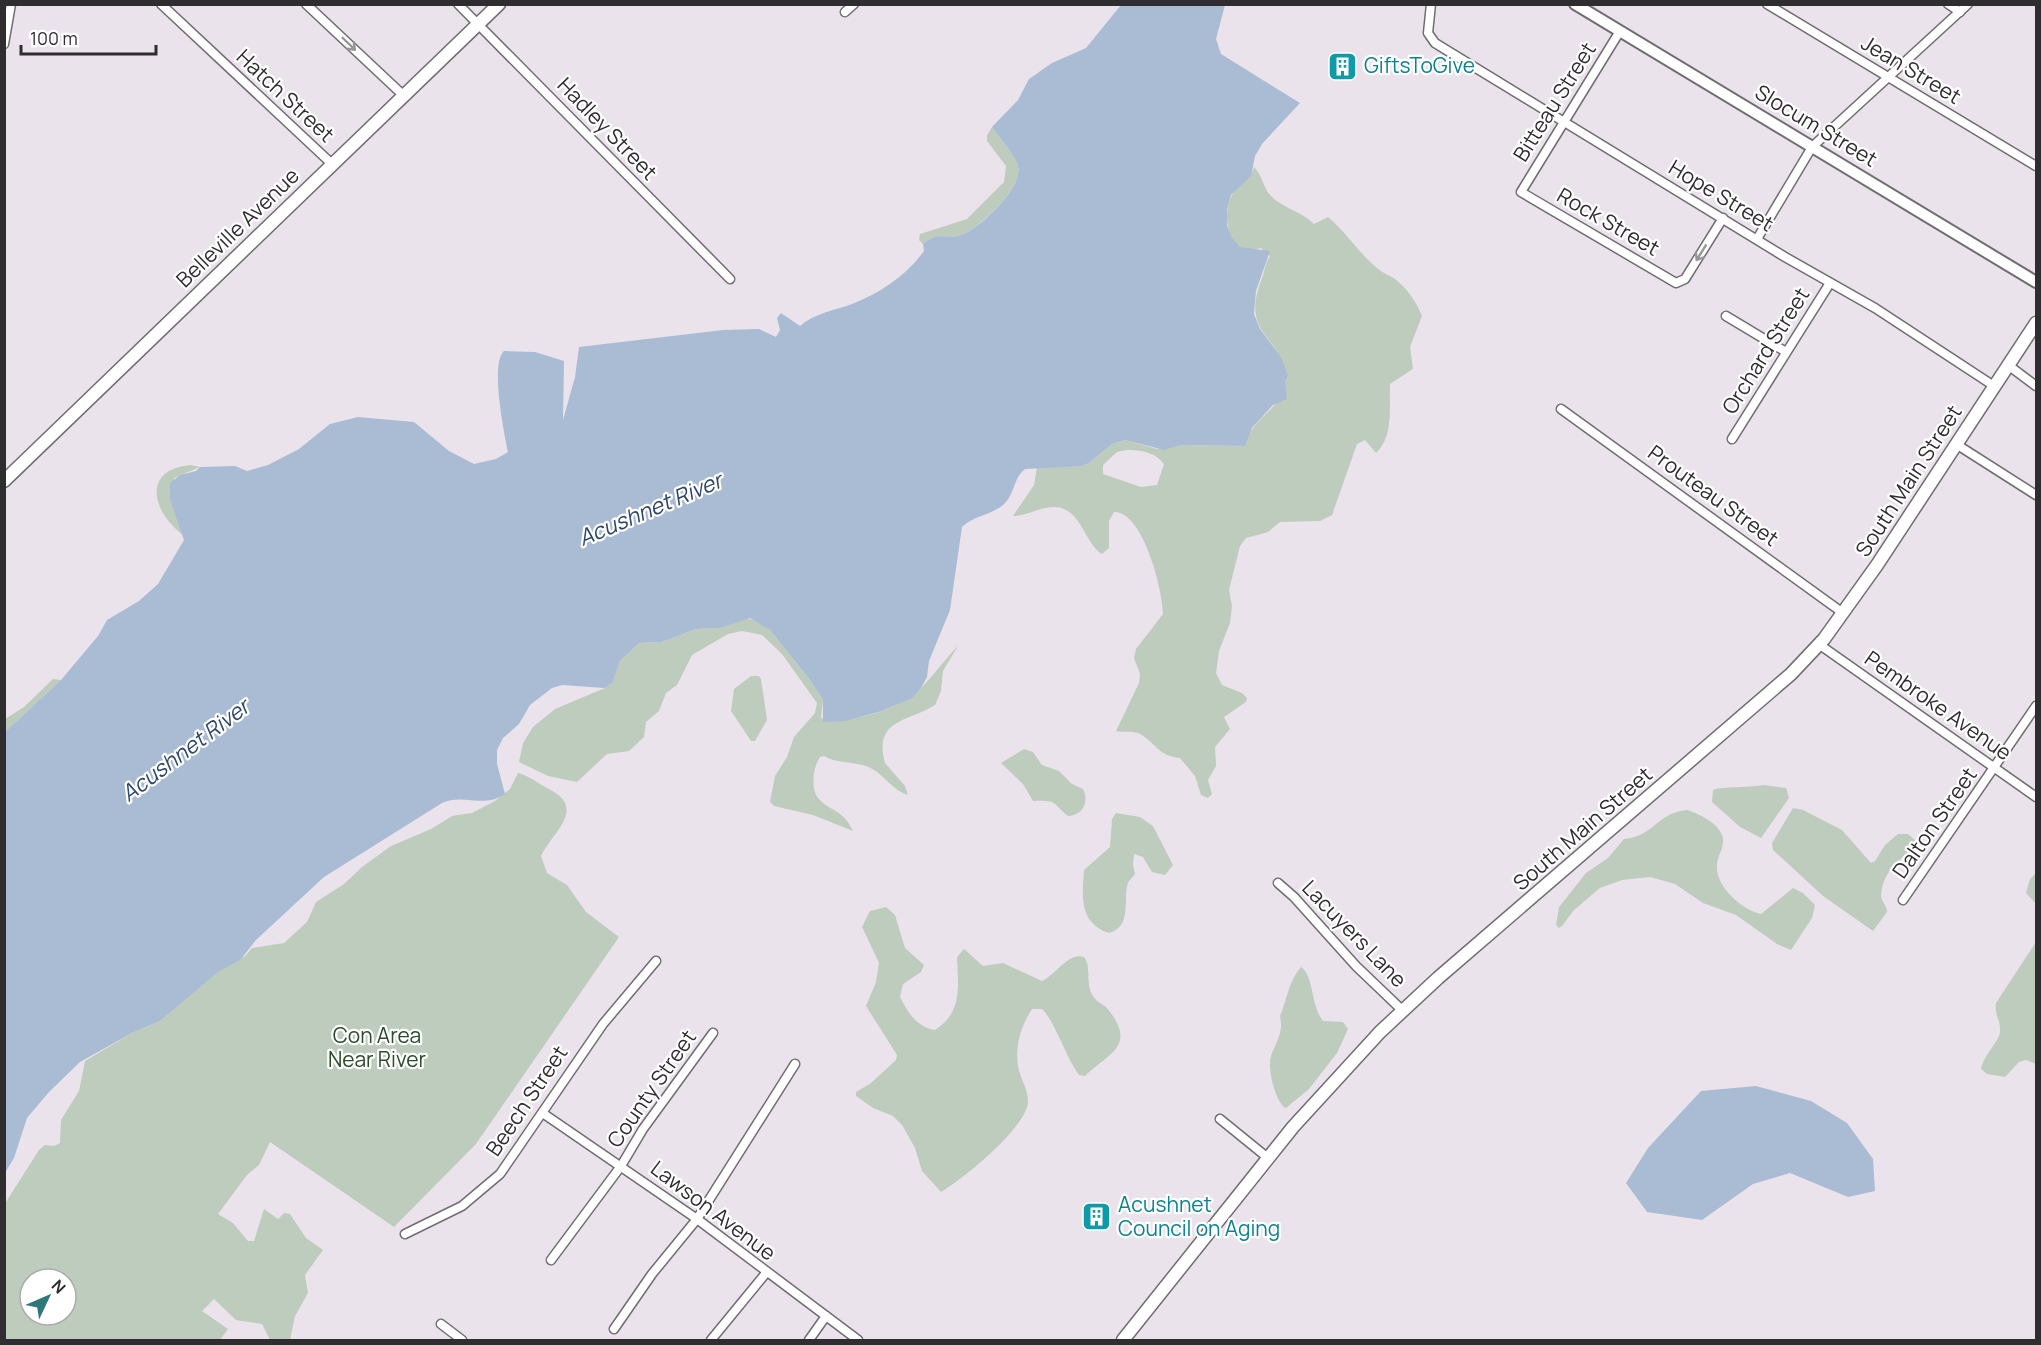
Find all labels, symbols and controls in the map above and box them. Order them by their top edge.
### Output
scale bar [21,18,156,56]
text: 100 m [30,26,78,50]
street label: Jean Street [1856,28,1967,110]
one-way arrow [342,36,357,51]
street label: Bitteau Street [1506,37,1602,166]
street label: Hatch Street [231,43,341,148]
building icon: GiftsToGive [1327,50,1359,82]
place label: GiftsToGive [1364,51,1475,79]
street label: Hadley Street [552,71,664,186]
street label: Slocum Street [1750,78,1883,173]
street label: Hope Street [1664,153,1779,237]
street label: Belleville Avenue [170,161,305,293]
street label: Rock Street [1552,181,1665,262]
one-way arrow [1695,244,1707,261]
street label: Orchard Street [1715,282,1815,419]
street label: South Main Street [1849,399,1968,562]
street label: Prouteau Street [1643,438,1785,552]
water label: Acushnet River [574,464,729,553]
street label: Pembroke Avenue [1860,644,2018,766]
water label: Acushnet River [115,690,258,808]
street label: South Main Street [1507,760,1658,896]
street label: Dalton Street [1886,761,1983,883]
street label: Lacuyers Lane [1296,874,1413,993]
park label: Con Area Near River [328,1021,426,1073]
street label: County Street [600,1024,702,1153]
street label: Beech Street [479,1040,573,1161]
street label: Lawson Avenue [645,1154,782,1266]
place label: Acushnet Council on Aging [1118,1190,1280,1242]
building icon: Acushnet Council on Aging [1081,1201,1113,1233]
north arrow [18,1267,78,1327]
text: N [47,1275,71,1298]

